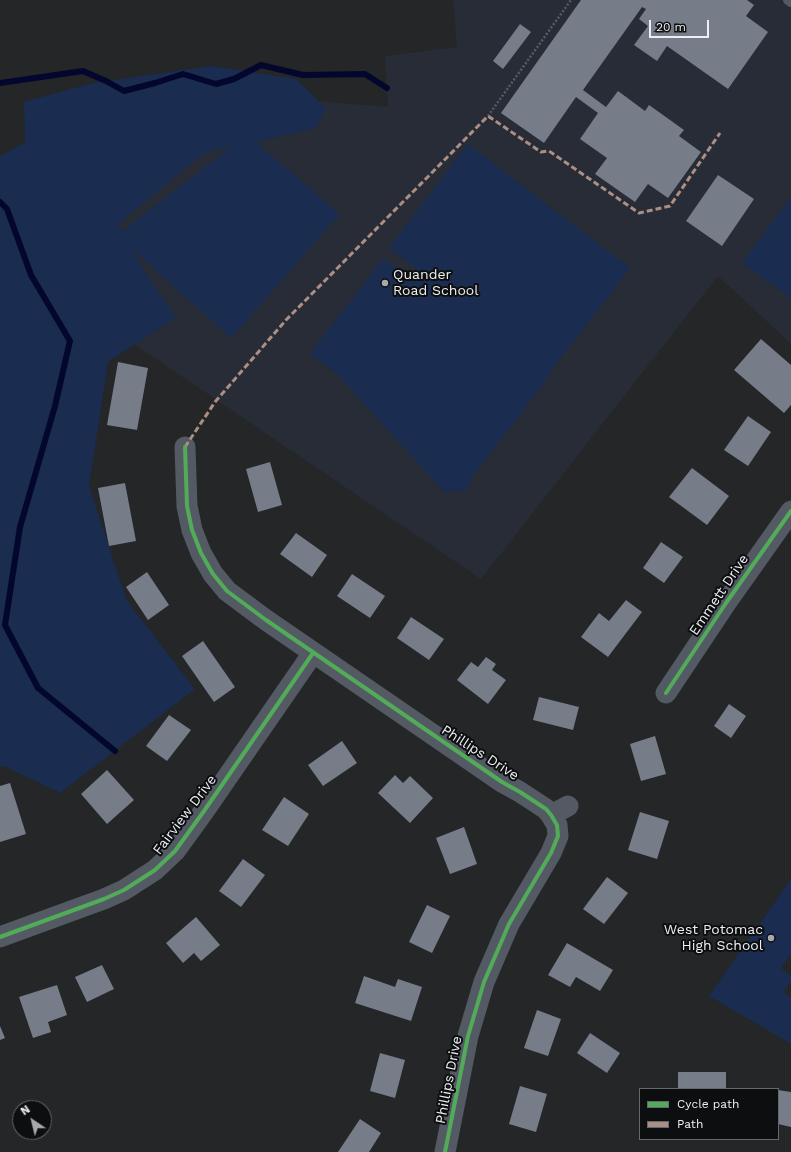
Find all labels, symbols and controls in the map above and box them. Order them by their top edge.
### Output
scale bar [651,12,711,38]
text: 20 m [656,20,686,34]
place label: Quander Road School [393,267,479,300]
marker: Quander Road School [380,278,390,288]
street label: Emmett Drive [686,551,752,639]
street label: Phillips Drive [438,722,522,784]
street label: Fairview Drive [150,772,220,858]
place label: West Potomac High School [664,922,763,954]
marker: West Potomac High School [766,933,776,943]
street label: Phillips Drive [432,1035,466,1125]
legend [639,1088,779,1140]
text: Cycle path [677,1097,739,1111]
north arrow [12,1100,52,1140]
text: N [18,1103,32,1118]
text: Path [677,1117,703,1131]

